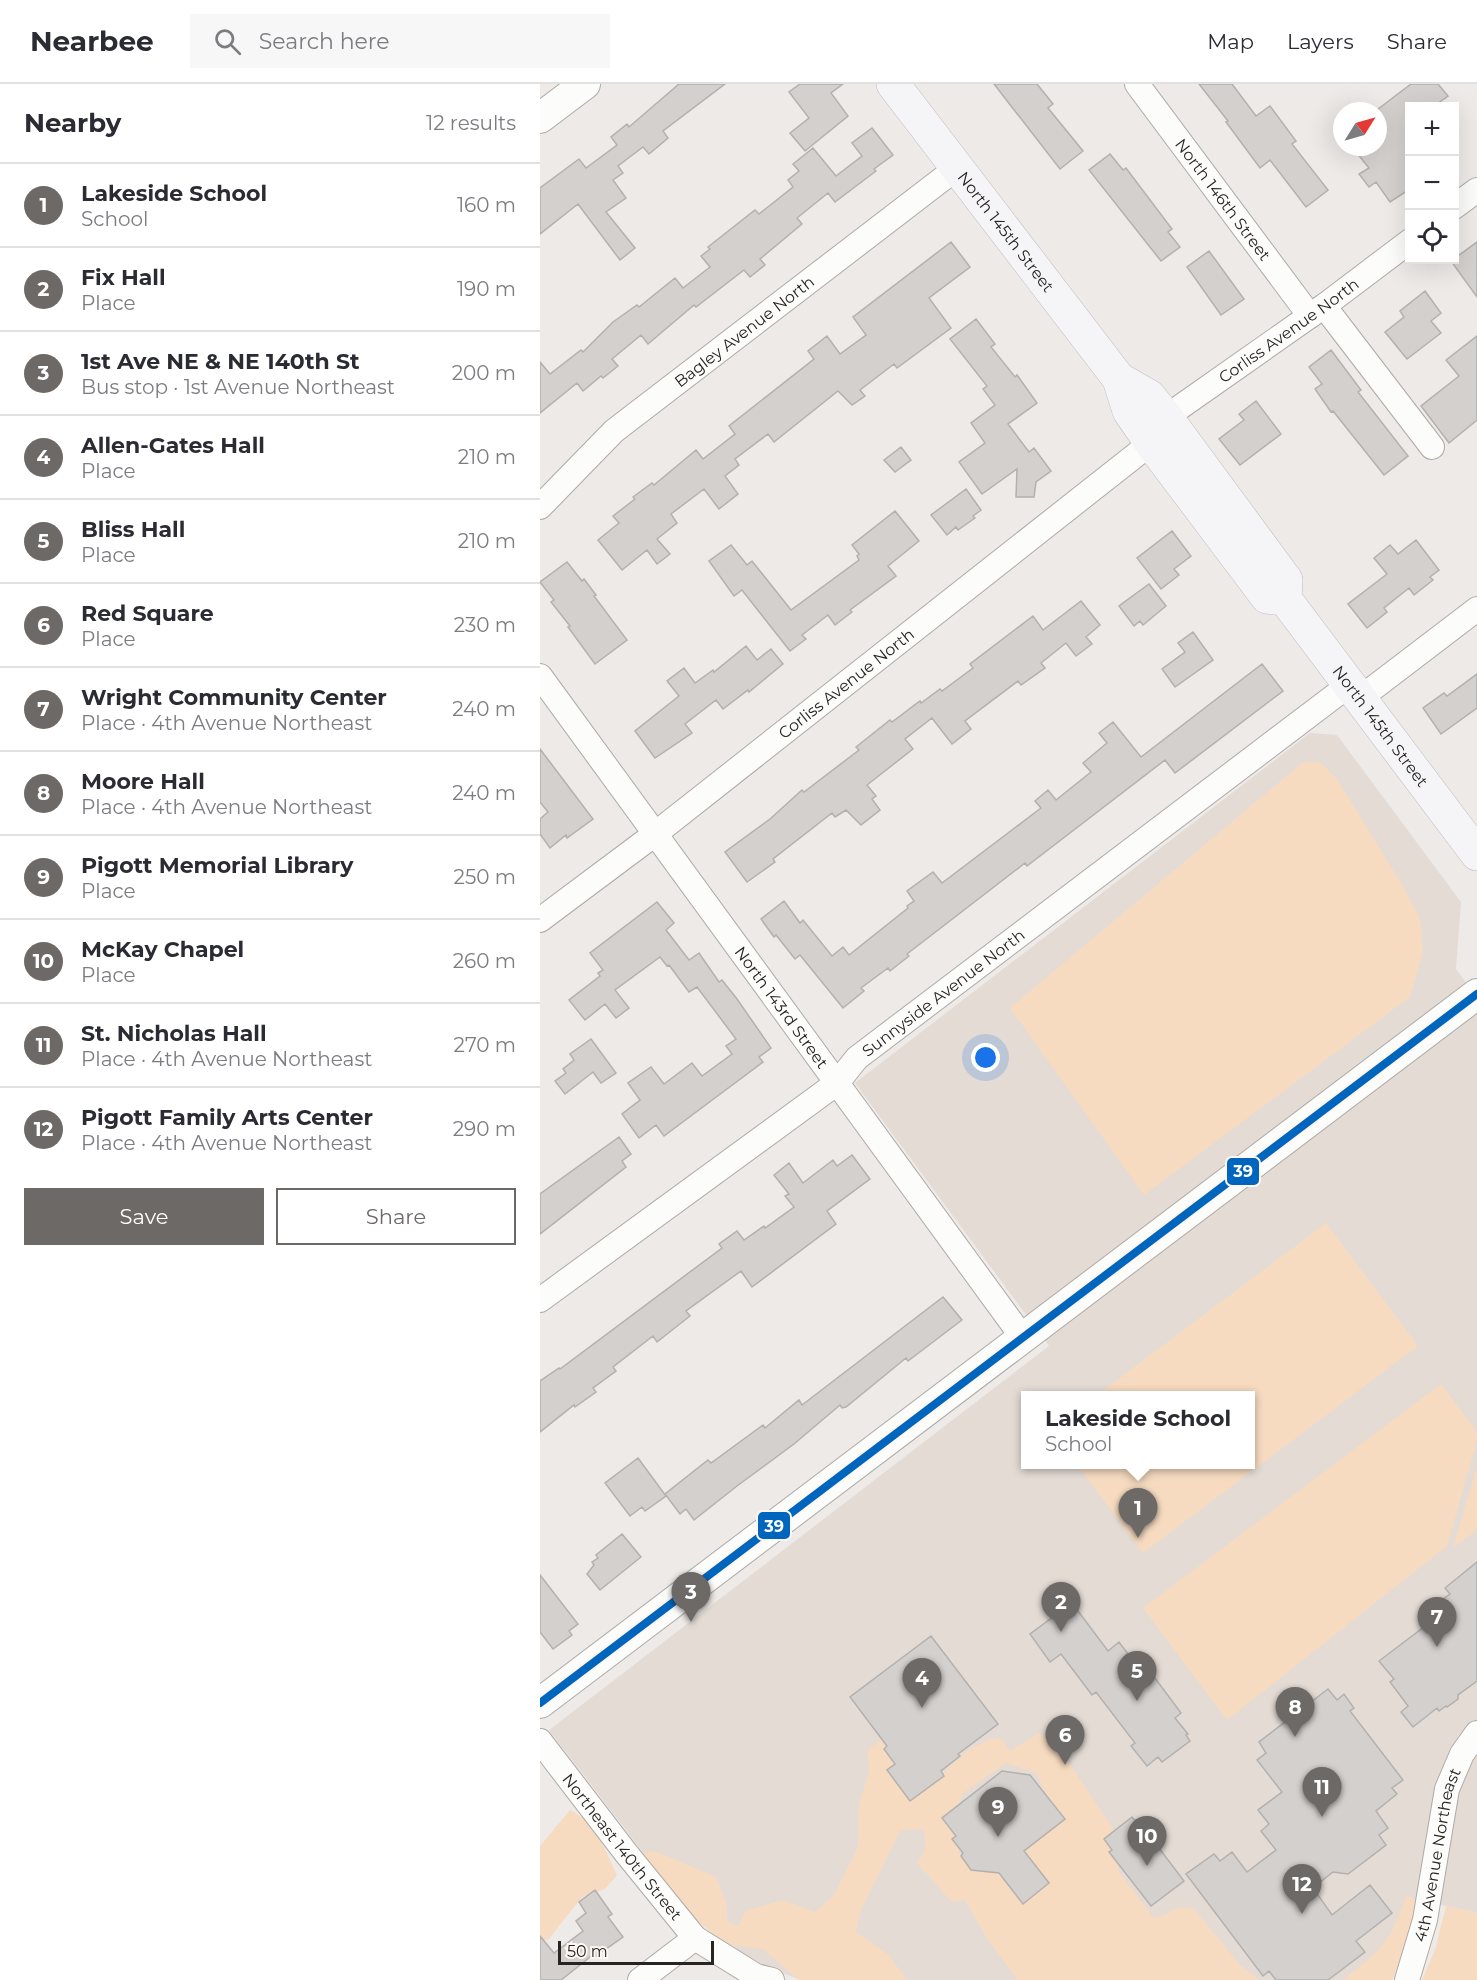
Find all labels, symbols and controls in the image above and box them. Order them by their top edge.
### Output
search box [190,14,610,68]
text: Nearbee [30,24,154,58]
icon: search [211,25,244,58]
text: Search here [259,28,390,55]
text: Map [1207,29,1254,54]
text: Layers [1287,29,1354,54]
text: Share [1387,29,1447,54]
north arrow [1333,102,1387,156]
map controls [1405,102,1459,264]
button: + [1405,102,1459,156]
text: Nearby [24,107,121,139]
text: 12 results [426,111,516,135]
street label: North 146th Street [1171,135,1275,265]
button: − [1405,156,1459,210]
street label: North 145th Street [954,168,1059,296]
text: Lakeside School [81,180,267,207]
text: 1 [40,193,47,217]
text: 160 m [457,193,516,217]
text: School [81,207,148,231]
button: locate [1405,210,1459,264]
text: Fix Hall [81,264,166,291]
street label: Bagley Avenue North [670,272,818,391]
street label: Corliss Avenue North [1215,274,1362,387]
text: 2 [38,277,49,301]
text: 190 m [457,277,516,301]
text: Place [81,291,136,315]
text: 1st Ave NE & NE 140th St [81,348,360,375]
text: 3 [38,361,49,385]
text: 200 m [452,361,516,385]
text: Bus stop · 1st Avenue Northeast [81,375,395,399]
text: Allen-Gates Hall [81,432,265,459]
text: 4 [37,445,50,469]
text: 210 m [458,445,516,469]
text: Place [81,459,136,483]
text: Bliss Hall [81,516,185,543]
text: 5 [38,529,49,553]
text: 210 m [458,529,516,553]
text: Place [81,543,136,567]
text: Red Square [81,600,214,627]
text: 6 [37,613,50,637]
text: 230 m [454,613,516,637]
street label: Corliss Avenue North [775,624,918,743]
text: Place [81,627,136,651]
street label: North 145th Street [1329,662,1433,791]
text: Wright Community Center [81,684,387,711]
text: 7 [37,697,50,721]
text: 240 m [452,697,516,721]
text: Place · 4th Avenue Northeast [81,711,372,735]
text: Moore Hall [81,768,205,795]
text: 8 [37,781,50,805]
text: 240 m [452,781,516,805]
text: Place · 4th Avenue Northeast [81,795,372,819]
text: Pigott Memorial Library [81,852,353,879]
text: 9 [37,865,50,889]
text: 250 m [454,865,516,889]
text: Place [81,879,136,903]
street label: Sunnyside Avenue North [858,925,1028,1060]
text: McKay Chapel [81,936,244,963]
street label: North 143rd Street [731,943,833,1072]
text: 10 [33,949,54,973]
text: 260 m [453,949,516,973]
text: Place [81,963,136,987]
text: St. Nicholas Hall [81,1020,267,1047]
text: 11 [36,1033,51,1057]
text: 270 m [454,1033,516,1057]
your location [971,1043,1000,1072]
text: Place · 4th Avenue Northeast [81,1047,372,1071]
text: Pigott Family Arts Center [81,1104,373,1131]
text: 12 [34,1117,53,1141]
text: 290 m [453,1117,516,1141]
text: Place · 4th Avenue Northeast [81,1131,372,1155]
line badge: 39 [1226,1157,1260,1186]
text: 39 [1232,1162,1253,1181]
button: Save [24,1188,264,1245]
button: Share [276,1188,516,1245]
popup [1021,1391,1255,1469]
text: Lakeside School [1045,1405,1231,1432]
text: School [1045,1432,1112,1456]
pin: 1 [1118,1488,1158,1538]
line badge: 39 [757,1511,791,1540]
text: 39 [763,1517,784,1536]
pin: 3 [672,1572,710,1622]
pin: 2 [1042,1582,1080,1632]
pin: 7 [1418,1598,1456,1647]
pin: 5 [1118,1652,1156,1701]
pin: 4 [902,1658,941,1708]
pin: 8 [1276,1688,1314,1737]
pin: 6 [1046,1716,1084,1765]
street label: 4th Avenue Northeast [1410,1765,1465,1944]
pin: 11 [1302,1768,1342,1817]
street label: Northeast 140th Street [559,1770,686,1924]
pin: 9 [978,1788,1018,1837]
pin: 10 [1128,1816,1166,1866]
pin: 12 [1282,1864,1322,1914]
scale bar [558,1938,714,1966]
text: 50 m [567,1942,608,1961]

